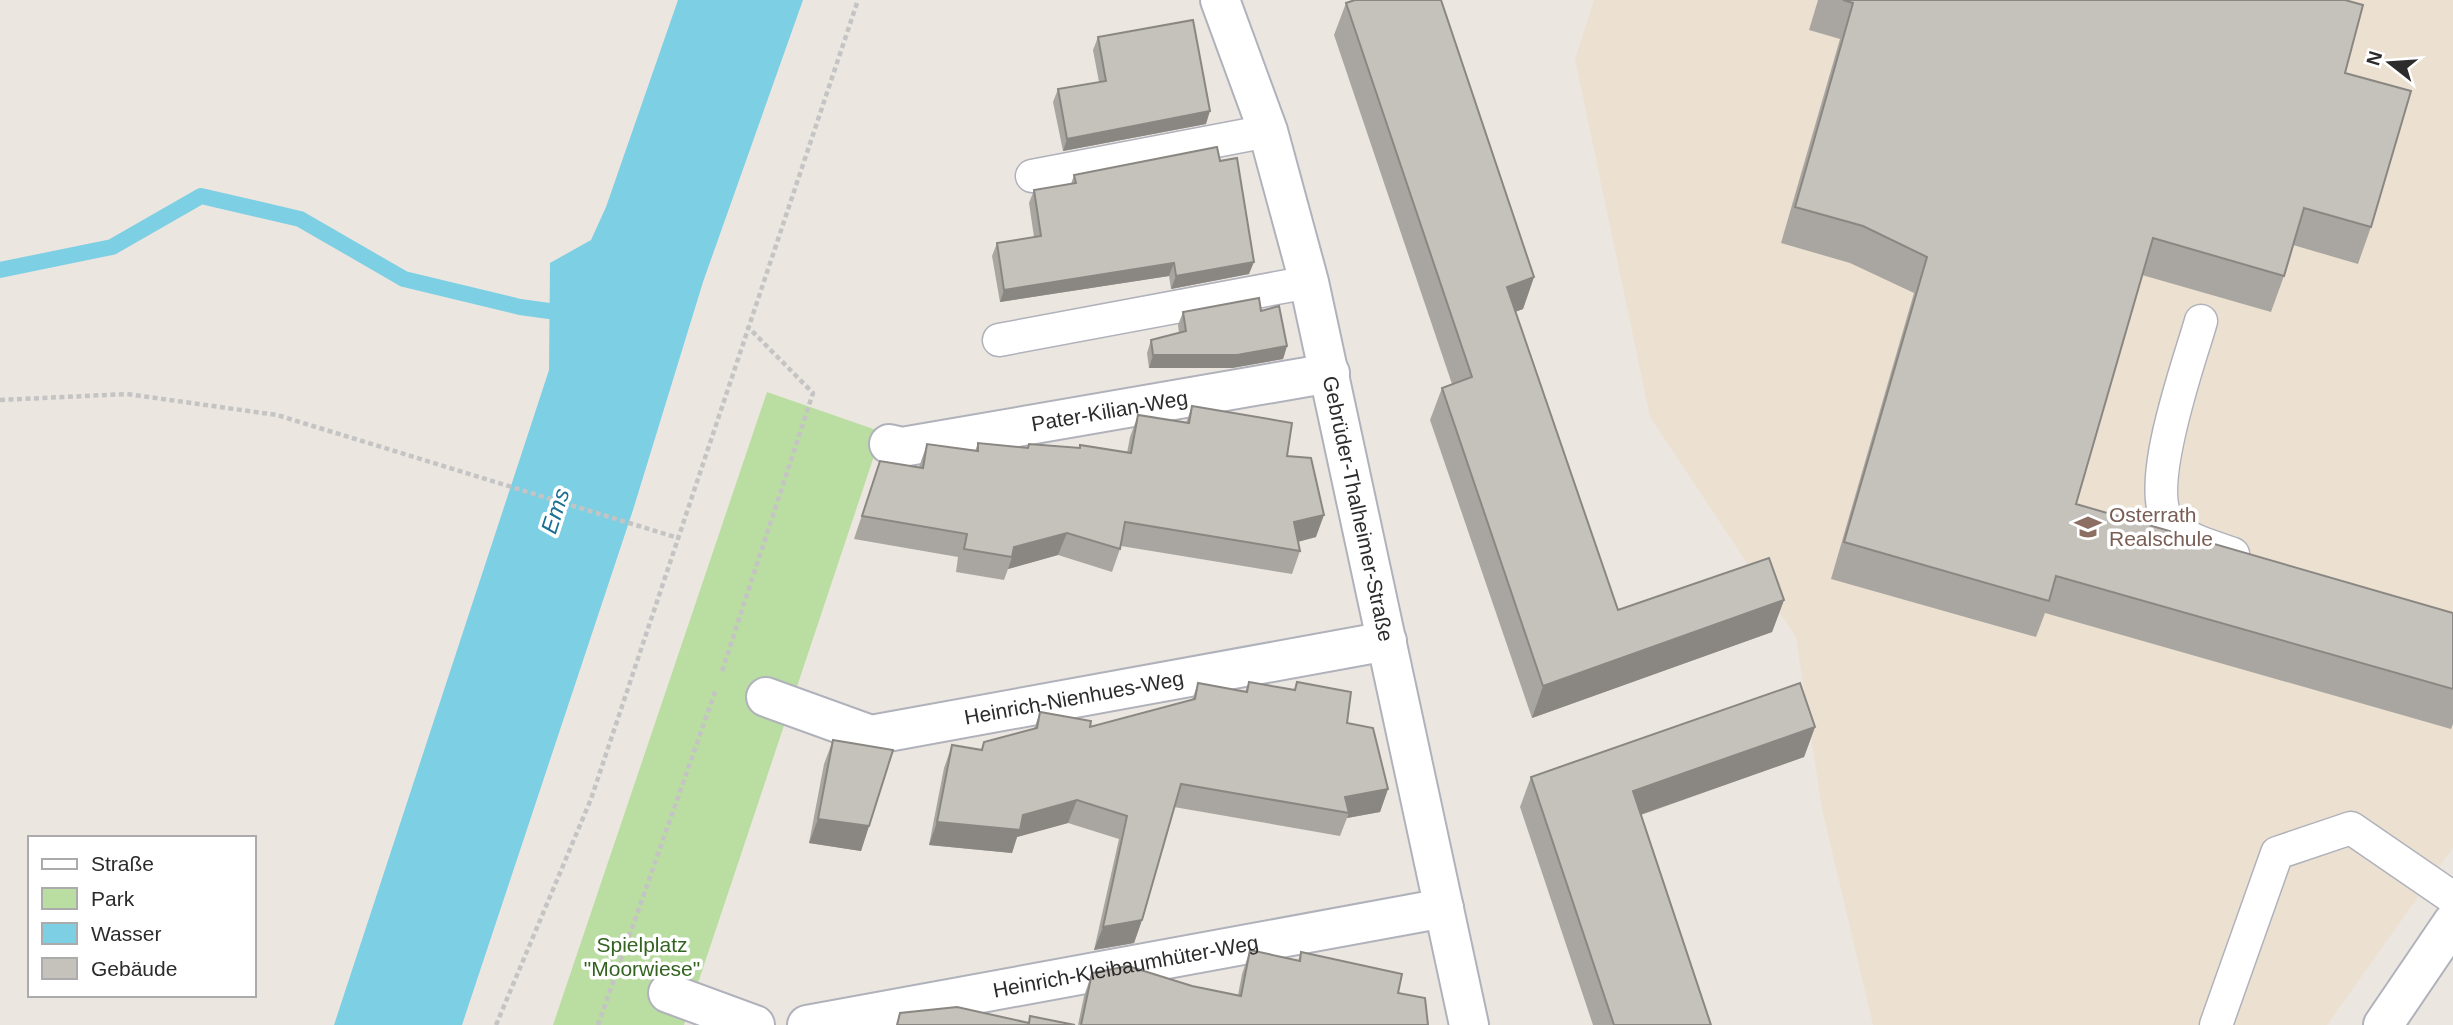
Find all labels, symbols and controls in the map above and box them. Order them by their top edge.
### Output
north arrow [2355,28,2425,98]
text: N [2362,49,2386,68]
street label: Gebrüder-Thalheimer-Straße [1319,374,1398,644]
street label: Pater-Kilian-Weg [1029,386,1190,435]
water label: Ems [536,485,575,537]
place label: Osterrath Realschule [2109,503,2213,550]
school or university icon: Osterrath Realschule [2073,512,2103,542]
street label: Heinrich-Nienhues-Weg [962,666,1186,729]
legend [28,836,256,997]
text: Straße [91,852,154,875]
text: Park [91,887,135,910]
text: Wasser [91,922,161,945]
street label: Heinrich-Kleibaumhüter-Weg [991,930,1260,1002]
park label: Spielplatz "Moorwiese" [584,933,700,980]
text: Gebäude [91,957,177,980]

